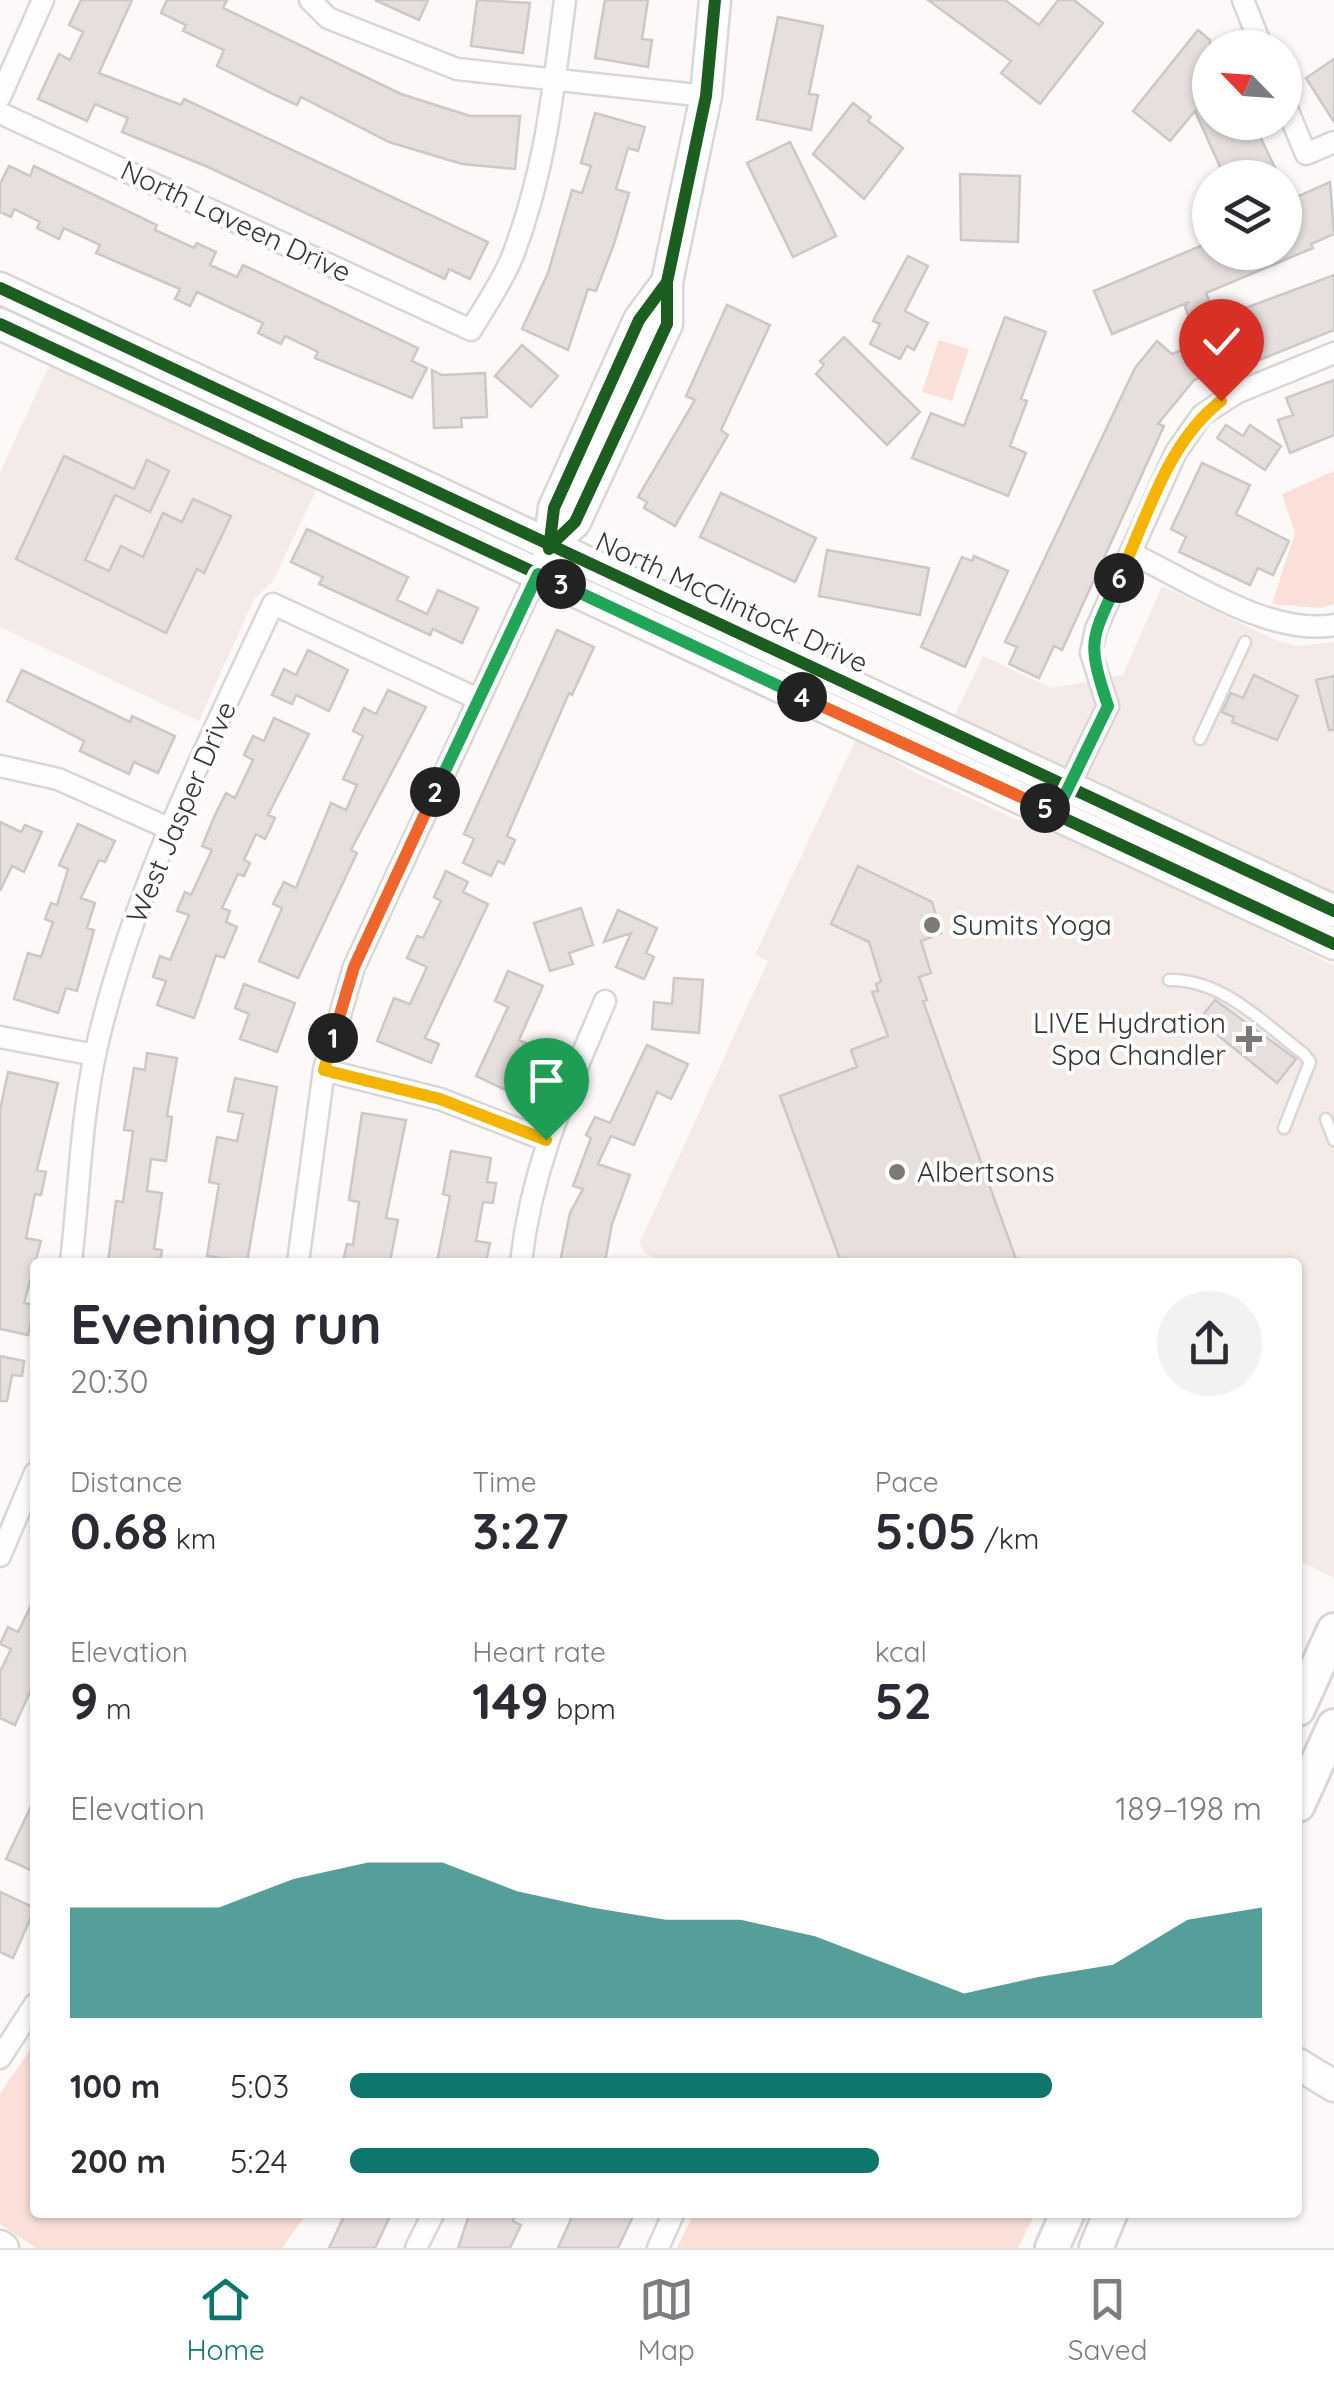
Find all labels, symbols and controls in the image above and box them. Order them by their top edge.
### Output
north arrow [1192,30,1302,140]
map controls [1192,30,1302,270]
street label: North Laveen Drive [115,152,357,289]
button: layers [1192,160,1302,270]
pin [1179,299,1264,402]
icon: check [1194,314,1249,369]
street label: North McClintock Drive [590,523,874,680]
pin: 6 [1094,553,1144,603]
pin: 3 [536,559,586,609]
text: 6 [1111,560,1127,595]
text: 3 [553,566,569,601]
pin: 4 [777,672,827,722]
text: 4 [794,679,810,714]
street label: West Jasper Drive [118,696,243,928]
pin: 2 [410,767,460,817]
text: 2 [427,774,443,809]
pin: 5 [1020,783,1070,833]
text: 5 [1037,790,1053,825]
place label: Sumits Yoga [952,907,1112,942]
marker: Sumits Yoga [921,914,943,936]
place label: LIVE Hydration Spa Chandler [1033,1005,1226,1072]
pin: 1 [308,1013,358,1063]
text: 1 [328,1020,338,1055]
marker: LIVE Hydration Spa Chandler [1236,1026,1262,1052]
pin [504,1038,589,1141]
icon: arrive [519,1053,574,1108]
place label: Albertsons [917,1154,1055,1189]
marker: Albertsons [886,1161,908,1183]
text: Evening run [70,1289,382,1358]
button: share [1157,1291,1262,1396]
text: 20:30 [70,1361,149,1401]
text: Distance [70,1464,182,1499]
text: Time [472,1464,537,1499]
text: Pace [875,1464,939,1499]
text: 0.68 [70,1499,168,1562]
text: 3:27 [472,1499,569,1562]
text: 5:05 [875,1499,977,1562]
text: km [168,1521,216,1556]
text: /km [977,1521,1039,1556]
text: Elevation [70,1634,188,1669]
text: Heart rate [472,1634,606,1669]
text: kcal [875,1634,927,1669]
text: 9 [70,1669,98,1732]
text: 149 [472,1669,549,1732]
text: 52 [875,1669,932,1732]
text: m [98,1691,132,1726]
text: bpm [549,1691,616,1726]
text: Elevation [70,1788,205,1828]
text: 189–198 m [1115,1788,1262,1828]
text: 100 m [70,2066,160,2106]
text: 5:03 [230,2066,289,2106]
text: 200 m [70,2141,166,2181]
text: 5:24 [230,2141,288,2181]
tab: Home [186,2272,265,2367]
tab: Map [638,2272,695,2367]
tab: Saved [1068,2272,1148,2367]

